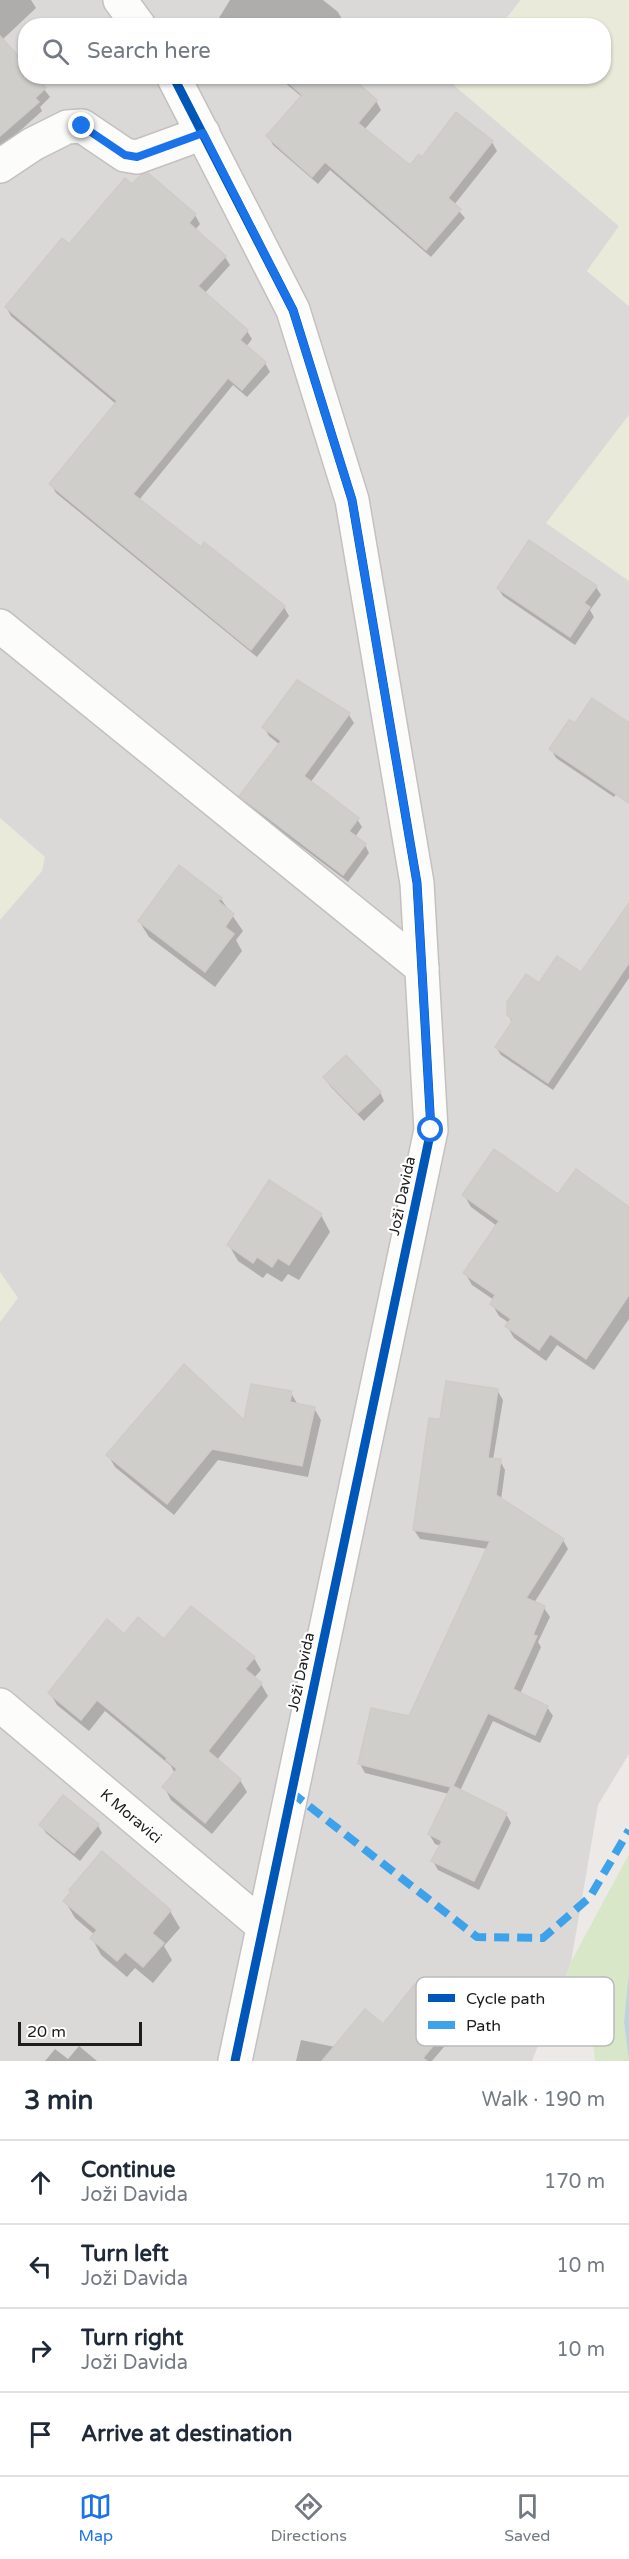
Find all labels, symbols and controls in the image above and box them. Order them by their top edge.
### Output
search box [18,18,611,84]
icon: search [39,35,72,68]
text: Search here [87,38,211,64]
route end [68,112,94,138]
route start [417,1116,443,1142]
street label: Joži Davida [385,1155,419,1237]
street label: Joži Davida [284,1631,318,1713]
street label: K Moravici [97,1785,165,1847]
legend [416,1977,614,2046]
text: Cycle path [466,1989,545,2009]
text: Path [466,2016,501,2036]
scale bar [18,2019,142,2046]
text: 20 m [27,2022,66,2042]
text: 3 min [24,2085,93,2116]
text: Walk · 190 m [482,2088,605,2112]
text: Continue [81,2157,176,2183]
icon: ahead [24,2166,57,2199]
text: 170 m [544,2170,605,2194]
text: Joži Davida [81,2183,188,2207]
text: Turn left [81,2241,169,2267]
icon: left [24,2250,57,2283]
text: 10 m [556,2254,605,2278]
text: Joži Davida [81,2267,188,2291]
text: Turn right [81,2325,183,2351]
icon: right [24,2334,57,2367]
text: 10 m [556,2338,605,2362]
text: Joži Davida [81,2351,188,2375]
icon: arrive [24,2418,57,2451]
text: Arrive at destination [81,2421,292,2447]
tab: Map [79,2490,113,2546]
tab: Directions [270,2490,347,2546]
tab: Saved [504,2490,550,2546]

